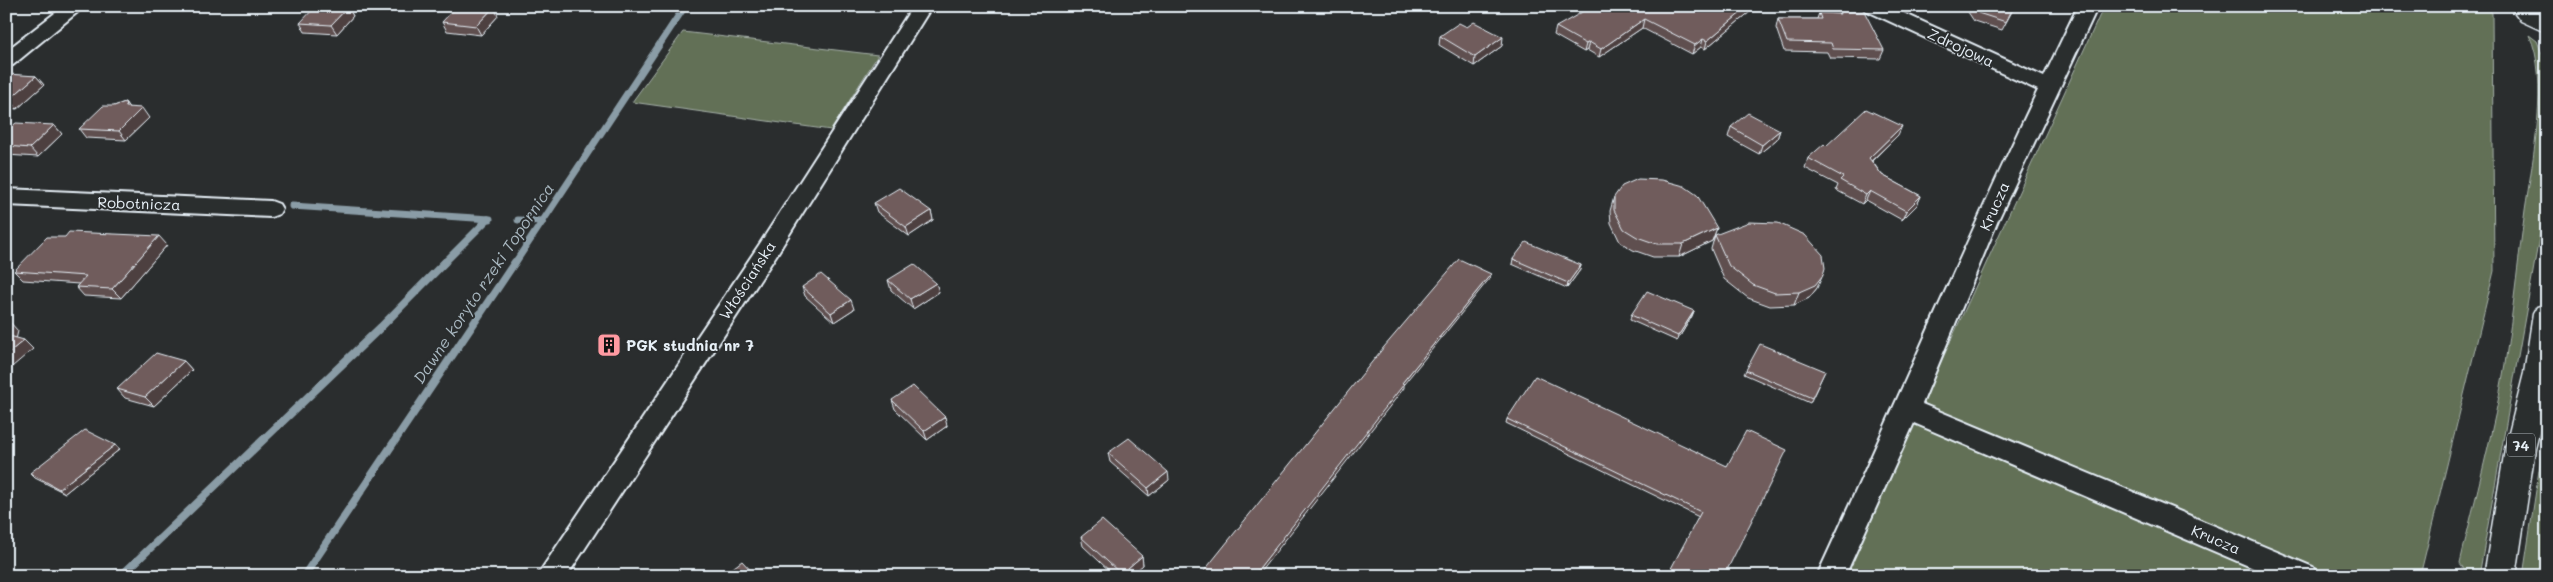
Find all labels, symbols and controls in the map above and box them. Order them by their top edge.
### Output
street label: Zdrojowa [1925,23,1997,71]
street label: Krucza [1974,178,2014,234]
water label: Dawne koryto rzeki Topornica [408,179,558,387]
street label: Robotnicza [97,192,181,214]
street label: Włościańska [714,237,780,323]
building icon: PGK studnia nr 7 [596,332,622,358]
place label: PGK studnia nr 7 [626,335,754,355]
road number: 74 [2507,434,2535,456]
street label: Krucza [2188,520,2244,558]

